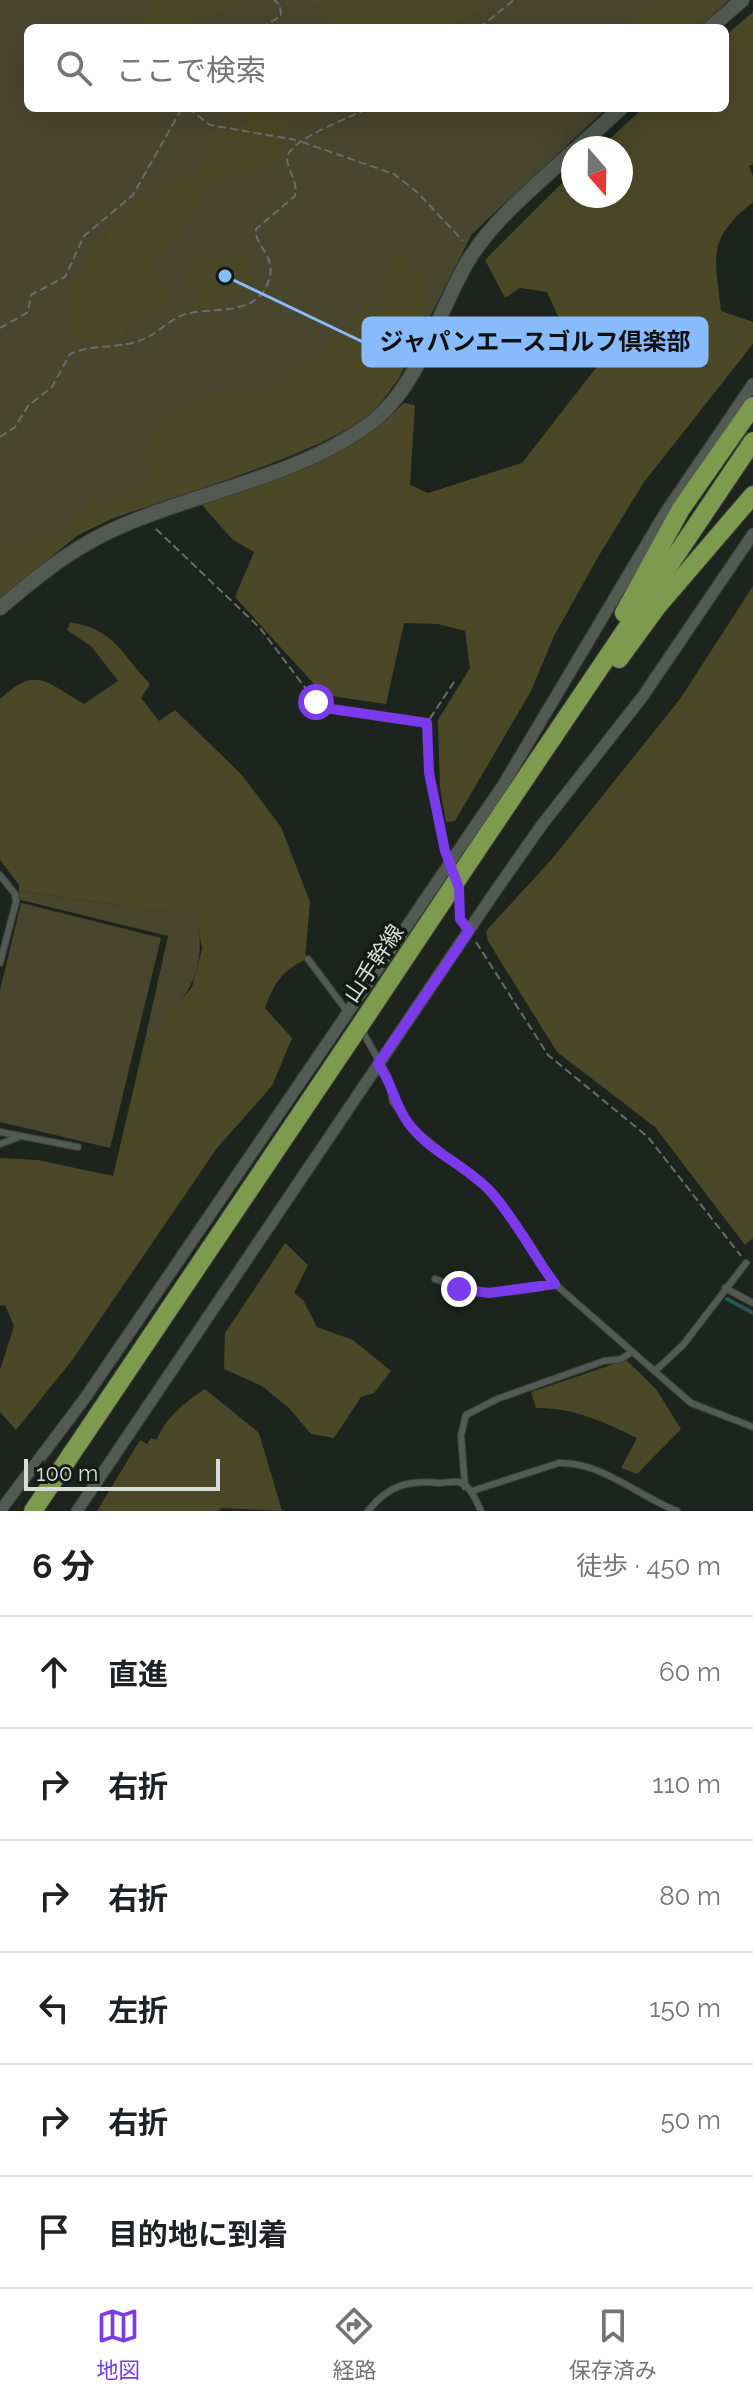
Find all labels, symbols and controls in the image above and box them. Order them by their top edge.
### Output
search box [24,24,729,112]
icon: search [52,46,96,90]
text: ここで検索 [116,53,266,88]
north arrow [561,136,633,208]
callout: ジャパンエースゴルフ倶楽部 [363,318,707,366]
text: ジャパンエースゴルフ倶楽部 [380,327,690,356]
route start [298,684,334,720]
street label: 山手幹線 [338,919,408,1007]
route end [441,1271,477,1307]
scale bar [24,1455,220,1491]
text: 100 m [36,1460,98,1486]
text: 6 分 [32,1546,95,1586]
text: 徒歩 · 450 m [576,1551,721,1581]
icon: ahead [32,1650,76,1694]
text: 直進 [108,1657,168,1692]
text: 60 m [659,1657,721,1687]
icon: right [32,1762,76,1806]
text: 右折 [108,1769,168,1804]
text: 110 m [652,1769,721,1799]
icon: right [32,1874,76,1918]
text: 右折 [108,1881,168,1916]
text: 80 m [659,1881,721,1911]
icon: left [32,1986,76,2030]
text: 左折 [108,1993,168,2028]
text: 150 m [649,1993,721,2023]
icon: right [32,2098,76,2142]
text: 右折 [108,2105,168,2140]
text: 50 m [660,2105,721,2135]
icon: arrive [32,2210,76,2254]
text: 目的地に到着 [108,2217,288,2252]
tab: 地図 [96,2304,140,2384]
tab: 経路 [332,2304,377,2384]
tab: 保存済み [569,2304,657,2384]

